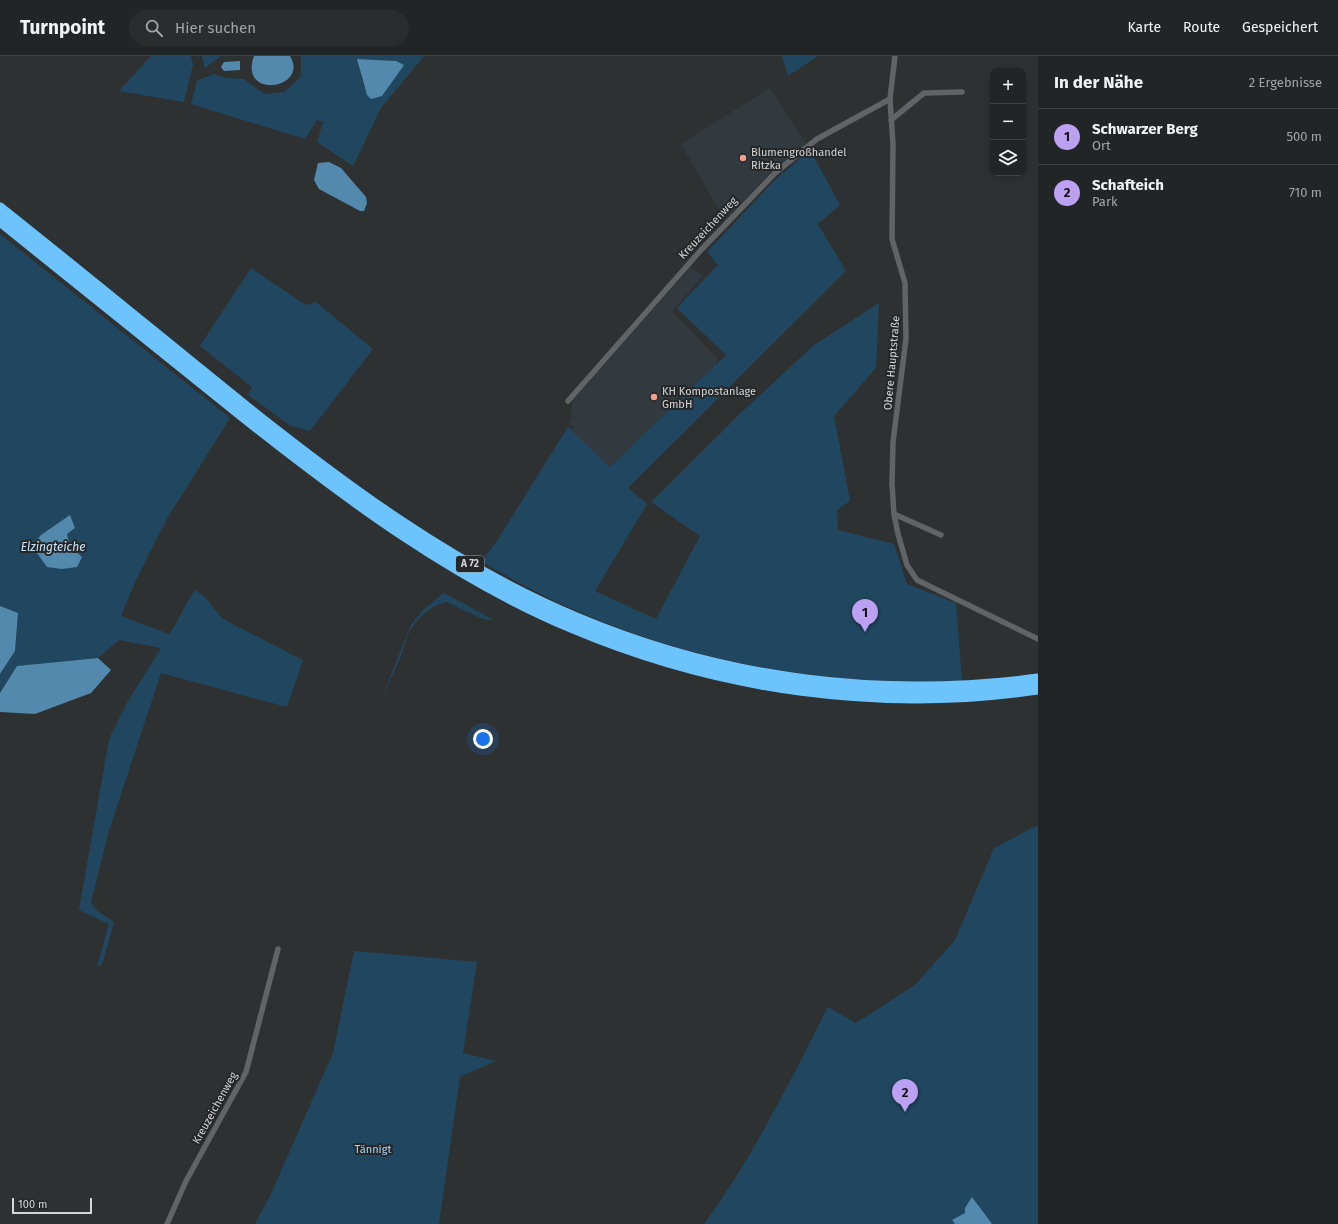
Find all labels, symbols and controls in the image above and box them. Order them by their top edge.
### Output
search box [129,10,409,46]
text: Turnpoint [20,16,105,39]
icon: search [143,17,165,39]
text: Hier suchen [175,19,256,37]
text: Karte [1127,19,1161,36]
text: Route [1183,19,1220,36]
text: Gespeichert [1242,19,1318,36]
map controls [990,68,1026,176]
button: + [990,68,1026,104]
text: In der Nähe [1054,72,1143,93]
text: 2 Ergebnisse [1249,75,1322,90]
button: − [990,104,1026,140]
text: Schwarzer Berg [1092,120,1198,138]
text: 1 [1064,129,1070,144]
text: 500 m [1286,129,1322,144]
text: Ort [1092,138,1111,153]
button: layers [990,140,1026,176]
place label: Blumengroßhandel Ritzka [751,146,846,172]
marker: Blumengroßhandel Ritzka [738,153,748,163]
text: Schafteich [1092,176,1164,194]
text: 2 [1064,185,1070,200]
text: 710 m [1289,185,1322,200]
street label: Kreuzeichenweg [676,194,740,262]
text: Park [1092,194,1118,209]
street label: Obere Hauptstraße [881,315,903,411]
place label: KH Kompostanlage GmbH [662,385,756,411]
marker: KH Kompostanlage GmbH [649,392,659,402]
water label: Elzingteiche [21,540,85,554]
road number: A 72 [456,556,484,572]
pin: 1 [852,599,878,632]
your location [473,729,493,749]
street label: Kreuzeichenweg [190,1069,240,1146]
pin: 2 [892,1079,918,1112]
park label: Tännigt [355,1143,391,1156]
scale bar [12,1196,92,1215]
text: 100 m [18,1198,47,1211]

